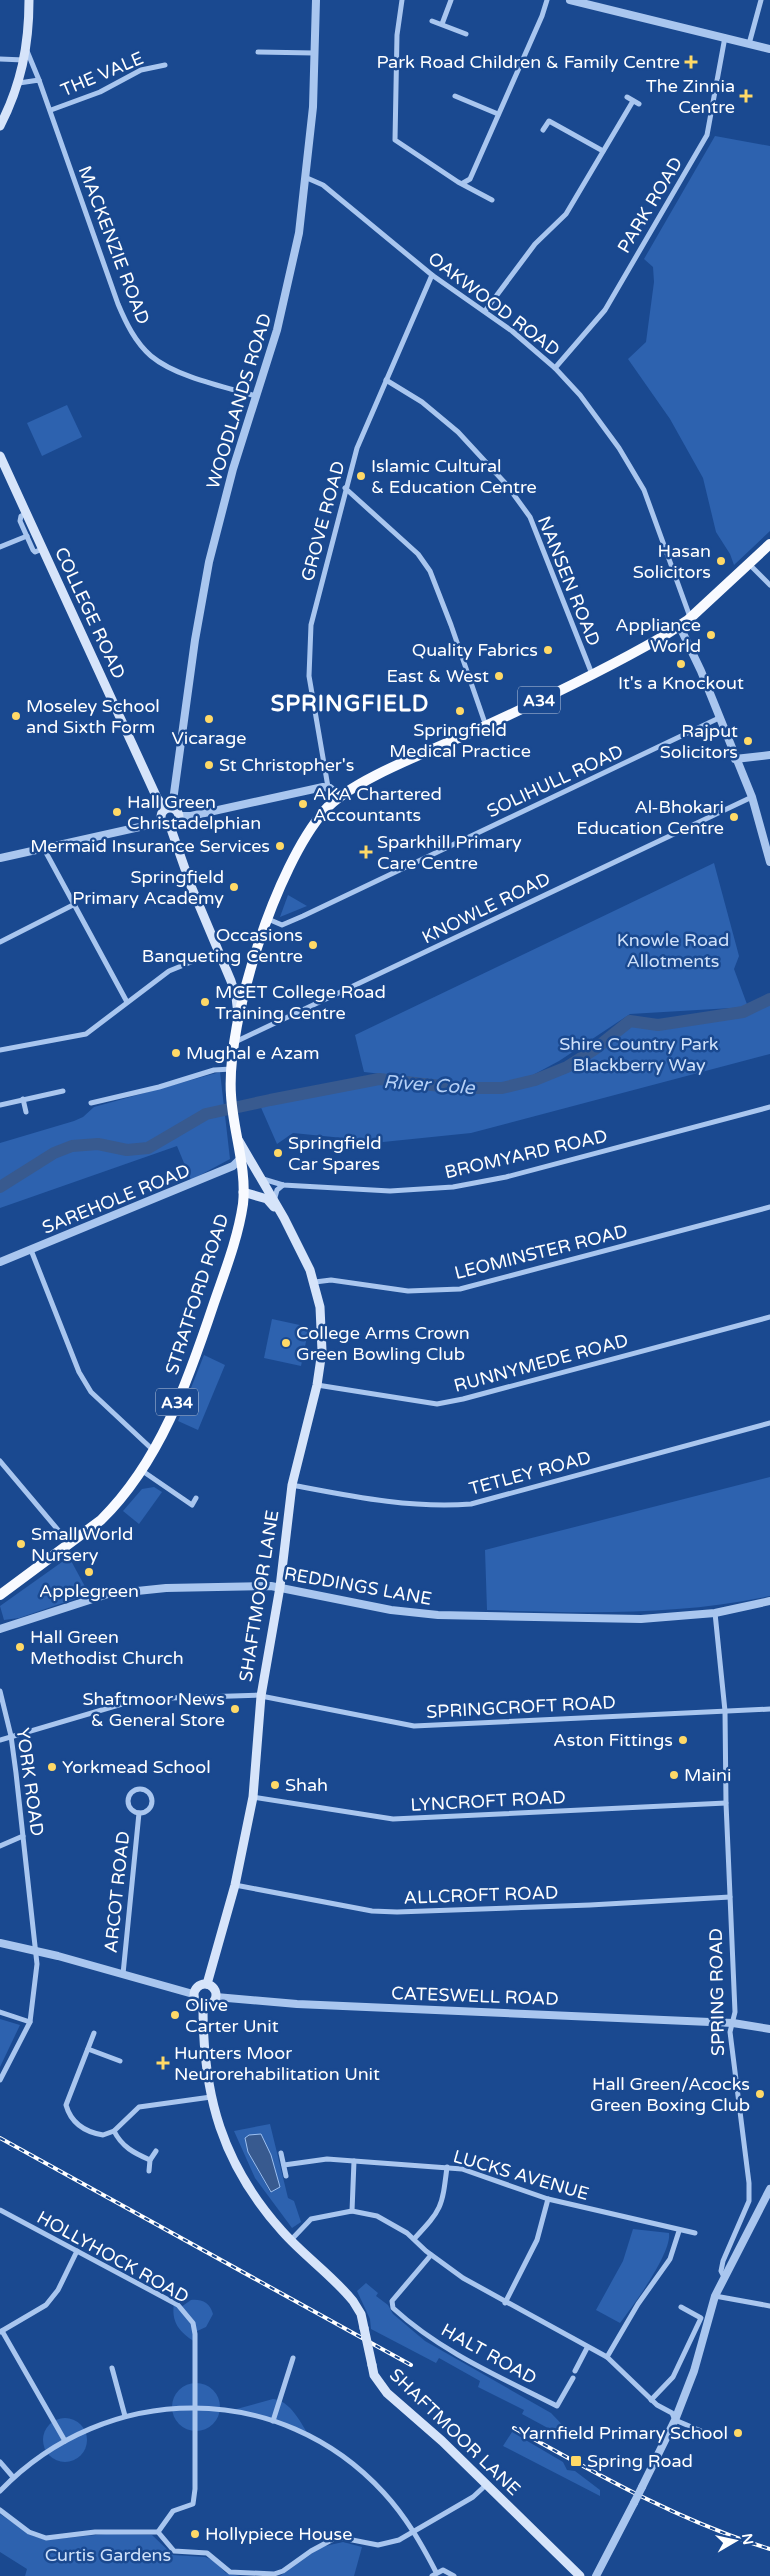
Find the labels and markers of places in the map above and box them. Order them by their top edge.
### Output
place label: Park Road Children & Family Centre [376,51,680,73]
marker: Park Road Children & Family Centre [684,55,698,69]
place label: The Zinnia Centre [646,75,735,118]
marker: The Zinnia Centre [739,89,753,103]
place label: Islamic Cultural & Education Centre [371,455,537,498]
marker: Islamic Cultural & Education Centre [355,470,367,482]
place label: Hasan Solicitors [633,540,711,583]
marker: Hasan Solicitors [715,555,727,567]
place label: Appliance World [615,614,701,657]
marker: Appliance World [705,629,717,641]
place label: Quality Fabrics [412,639,538,661]
marker: Quality Fabrics [542,644,554,656]
marker: It's a Knockout [675,658,687,670]
place label: East & West [387,665,489,687]
marker: East & West [493,670,505,682]
place label: It's a Knockout [618,672,744,694]
place label: Moseley School and Sixth Form [26,695,160,738]
marker: Springfield Medical Practice [454,705,466,717]
marker: Moseley School and Sixth Form [10,710,22,722]
marker: Vicarage [203,713,215,725]
place label: Springfield Medical Practice [389,719,531,762]
place label: Rajput Solicitors [660,720,738,763]
place label: Vicarage [171,727,247,749]
marker: Rajput Solicitors [742,735,754,747]
place label: St Christopher's [219,754,354,776]
marker: St Christopher's [203,759,215,771]
place label: AKA Chartered Accountants [313,783,442,826]
place label: Hall Green Christadelphian [127,791,261,834]
place label: Al-Bhokari Education Centre [576,796,724,839]
marker: AKA Chartered Accountants [297,798,309,810]
marker: Hall Green Christadelphian [111,806,123,818]
marker: Al-Bhokari Education Centre [728,811,740,823]
place label: Sparkhill Primary Care Centre [377,831,522,874]
place label: Mermaid Insurance Services [30,835,270,857]
marker: Mermaid Insurance Services [274,840,286,852]
marker: Sparkhill Primary Care Centre [359,845,373,859]
place label: Springfield Primary Academy [72,866,224,909]
marker: Springfield Primary Academy [228,881,240,893]
place label: Occasions Banqueting Centre [142,924,303,967]
marker: Occasions Banqueting Centre [307,939,319,951]
place label: MCET College Road Training Centre [215,981,386,1024]
marker: MCET College Road Training Centre [199,996,211,1008]
place label: Mughal e Azam [186,1042,320,1064]
marker: Mughal e Azam [170,1047,182,1059]
place label: Springfield Car Spares [288,1132,382,1175]
marker: Springfield Car Spares [272,1147,284,1159]
place label: College Arms Crown Green Bowling Club [296,1322,470,1365]
marker: College Arms Crown Green Bowling Club [280,1337,292,1349]
place label: Small World Nursery [31,1523,133,1566]
marker: Small World Nursery [15,1538,27,1550]
marker: Applegreen [83,1566,95,1578]
place label: Applegreen [39,1580,139,1602]
place label: Hall Green Methodist Church [30,1626,184,1669]
marker: Hall Green Methodist Church [14,1641,26,1653]
place label: Shaftmoor News & General Store [82,1688,225,1731]
marker: Shaftmoor News & General Store [229,1703,241,1715]
place label: Aston Fittings [553,1729,673,1751]
marker: Aston Fittings [677,1734,689,1746]
place label: Yorkmead School [62,1756,211,1778]
marker: Yorkmead School [46,1761,58,1773]
place label: Maini [684,1764,731,1786]
marker: Maini [668,1769,680,1781]
place label: Shah [285,1774,328,1796]
marker: Shah [269,1779,281,1791]
place label: Olive Carter Unit [185,1994,279,2037]
marker: Olive Carter Unit [169,2009,181,2021]
place label: Hunters Moor Neurorehabilitation Unit [174,2042,380,2085]
marker: Hunters Moor Neurorehabilitation Unit [156,2056,170,2070]
place label: Hall Green/Acocks Green Boxing Club [590,2073,750,2116]
marker: Hall Green/Acocks Green Boxing Club [754,2088,766,2100]
place label: Yarnfield Primary School [519,2422,728,2444]
marker: Yarnfield Primary School [732,2427,744,2439]
place label: Spring Road [587,2450,693,2472]
marker: Spring Road [569,2454,583,2468]
place label: Hollypiece House [205,2523,352,2545]
marker: Hollypiece House [189,2528,201,2540]

